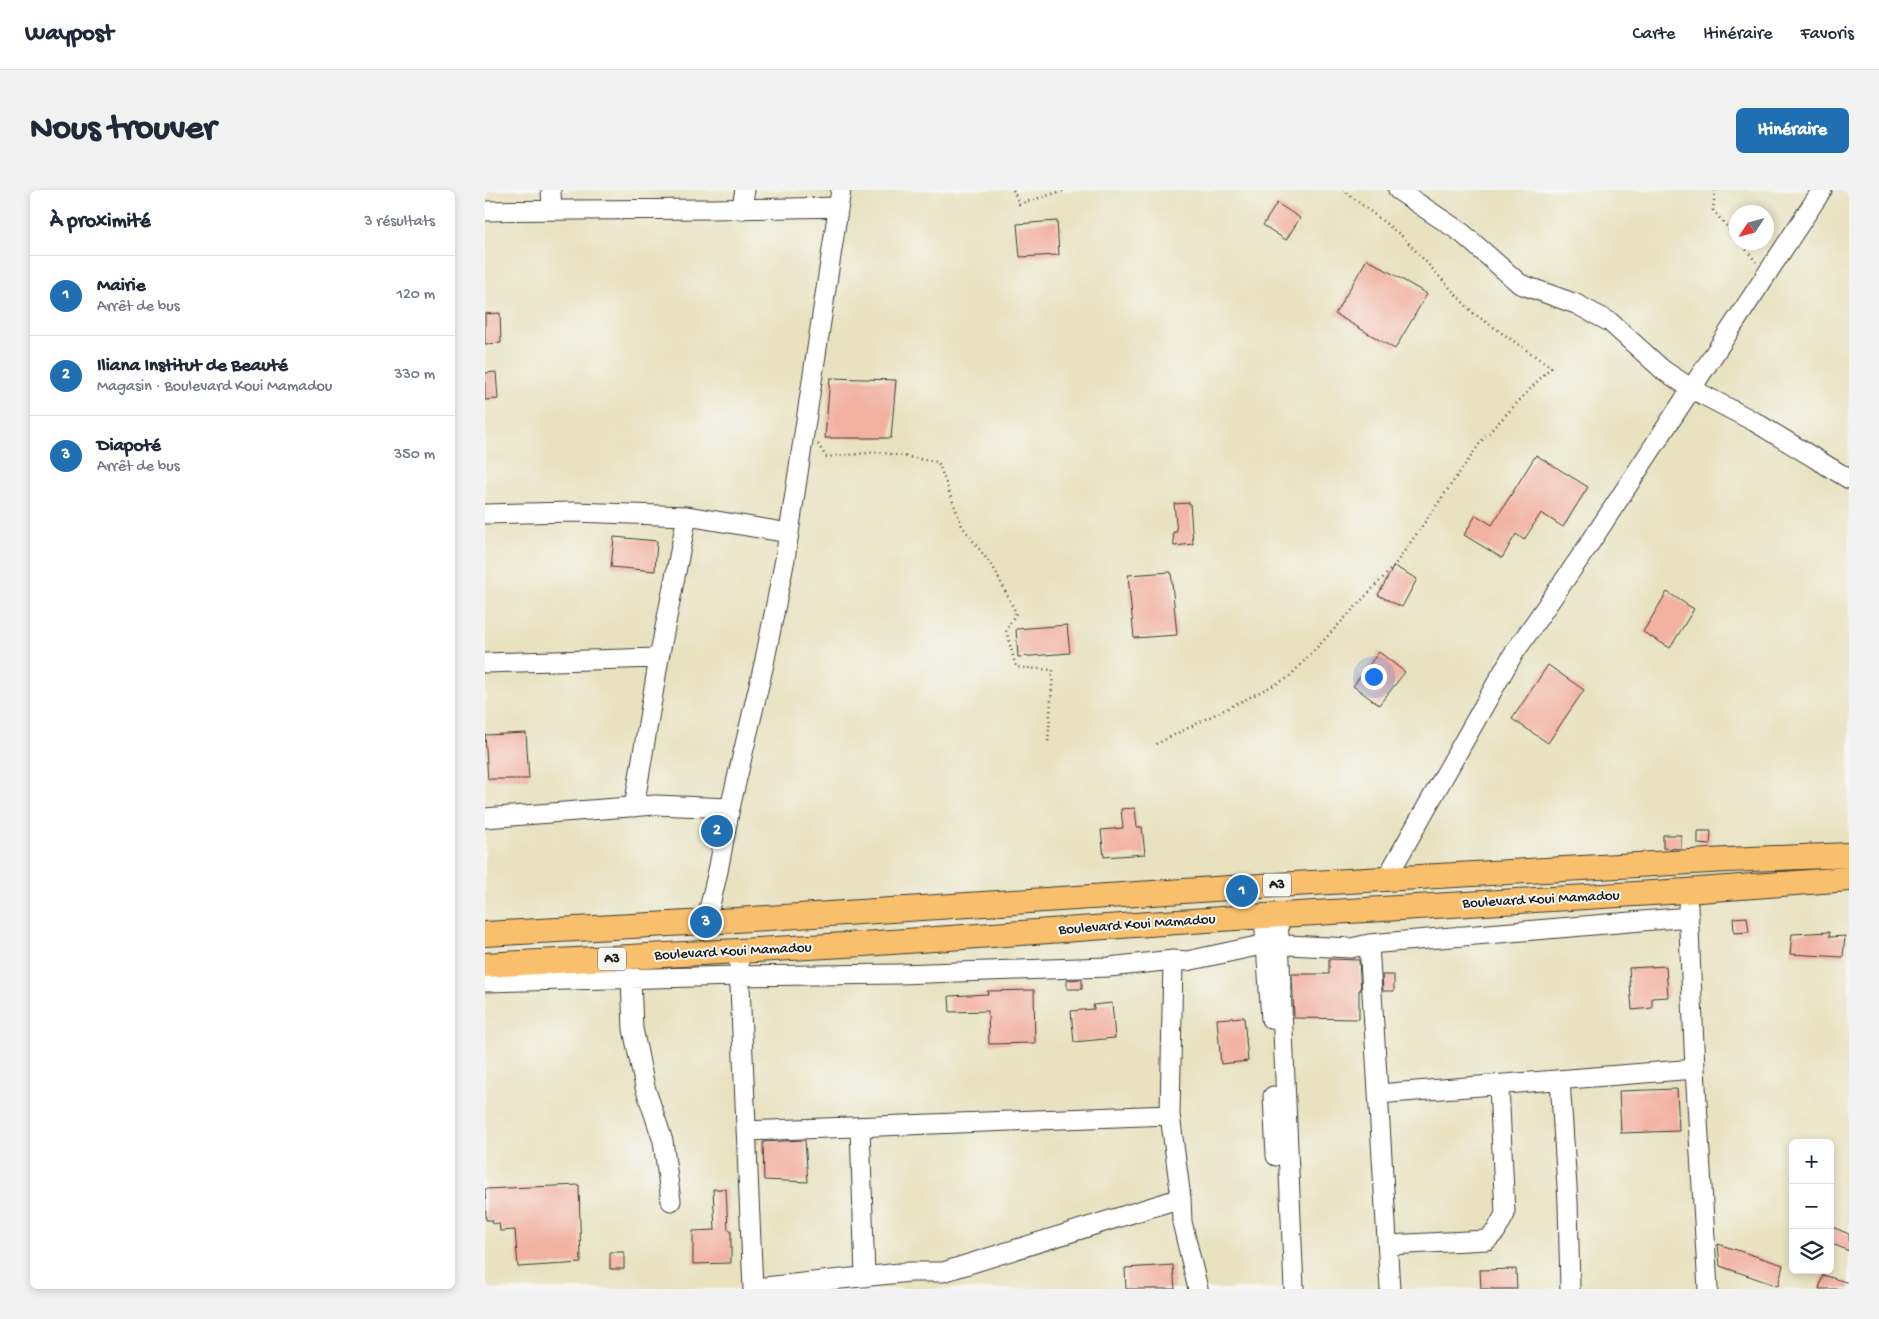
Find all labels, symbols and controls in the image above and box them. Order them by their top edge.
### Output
text: Waypost [25,20,113,49]
text: Carte [1632,24,1675,45]
text: Itinéraire [1703,24,1773,45]
text: Favoris [1801,24,1854,45]
button: Itinéraire [1736,108,1849,153]
text: Nous trouver [30,110,216,151]
north arrow [1729,205,1774,250]
text: À proximité [50,210,151,235]
text: 3 résultats [364,213,435,232]
text: Mairie [97,275,146,298]
text: 1 [63,286,69,305]
text: 120 m [396,286,435,305]
text: Arrêt de bus [97,298,180,317]
text: Iliana Institut de Beauté [97,355,288,378]
text: 2 [62,366,70,385]
text: 330 m [394,366,435,385]
text: Magasin · Boulevard Koui Mamadou [97,378,332,397]
text: Diapoté [97,435,161,458]
text: 3 [62,446,70,465]
text: 350 m [394,446,435,465]
text: Arrêt de bus [97,458,180,477]
your location [1361,664,1387,690]
pin: 2 [701,812,733,850]
pin: 1 [1226,872,1258,910]
road number: A3 [1263,874,1291,896]
street label: Boulevard Koui Mamadou [1461,887,1620,913]
pin: 3 [690,903,722,941]
street label: Boulevard Koui Mamadou [1057,911,1216,940]
street label: Boulevard Koui Mamadou [653,939,812,965]
road number: A3 [598,948,626,971]
map controls [1789,1139,1834,1274]
button: + [1789,1139,1834,1184]
button: − [1789,1184,1834,1229]
button: layers [1789,1229,1834,1274]

